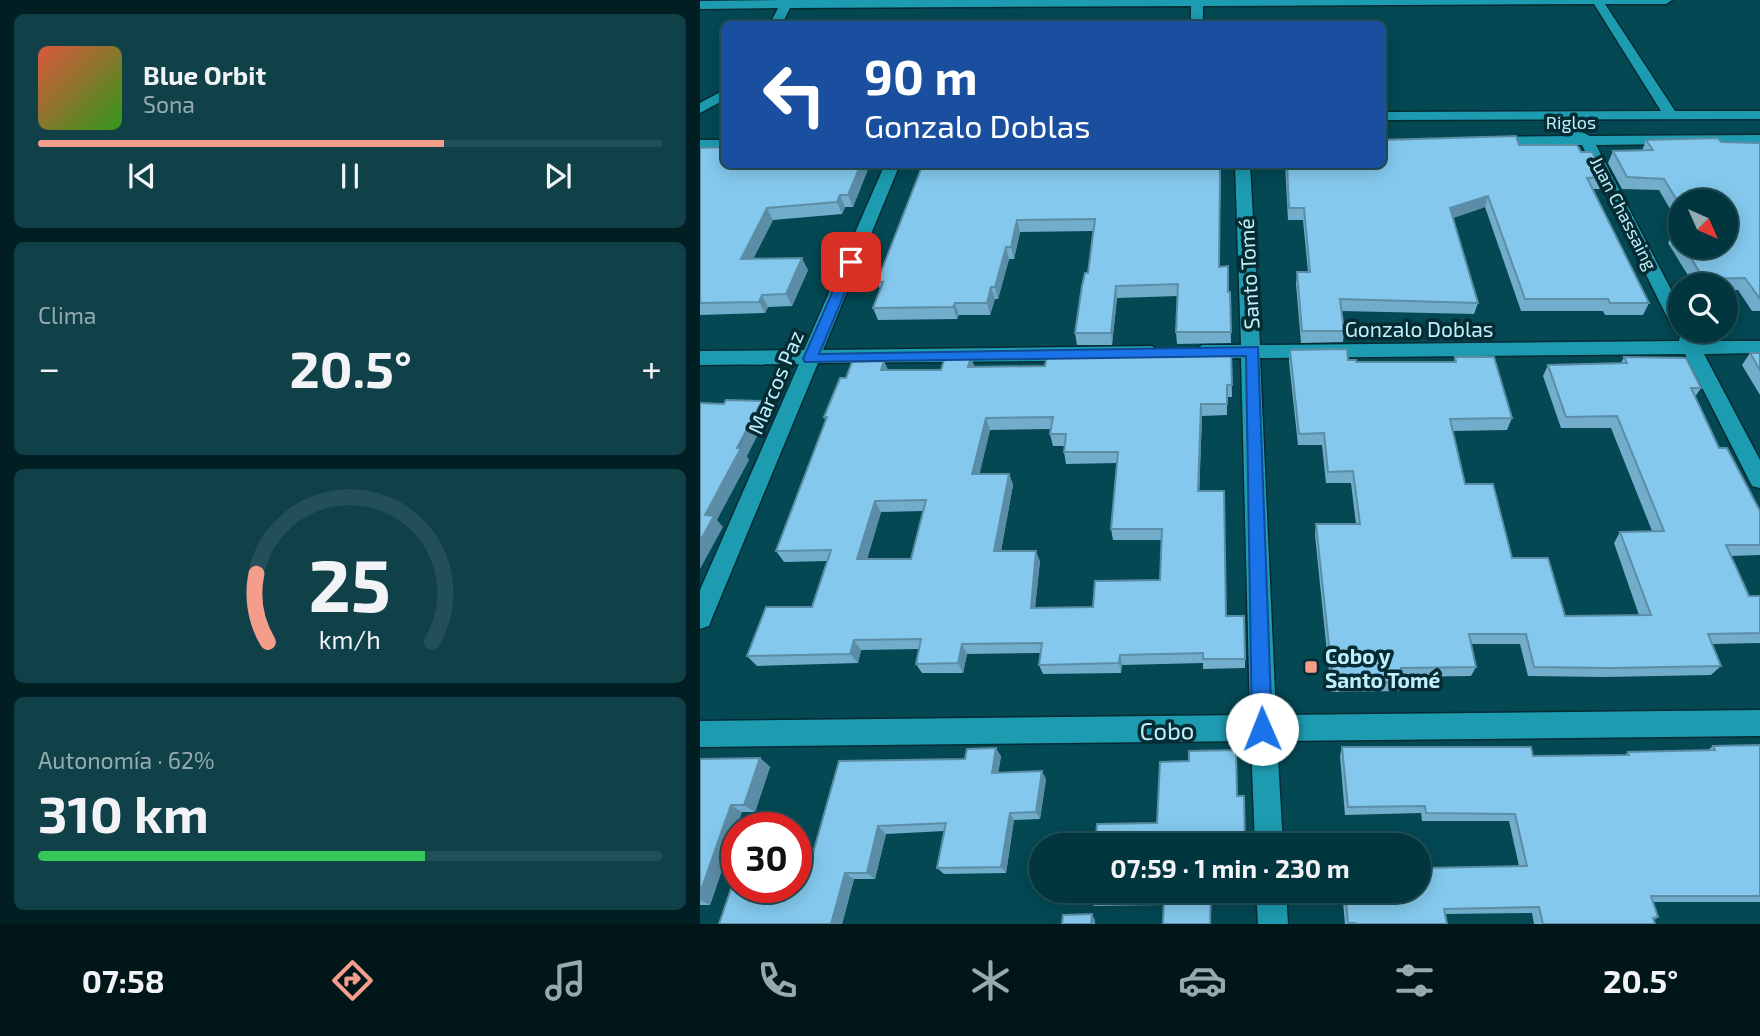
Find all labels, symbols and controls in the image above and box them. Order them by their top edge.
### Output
text: 90 m [864,46,978,105]
icon: left [749,49,840,140]
text: Blue Orbit [143,59,266,90]
text: Sona [143,90,195,118]
text: Gonzalo Doblas [864,106,1091,144]
street label: Riglos [1546,111,1596,133]
street label: Juan Chassaing [1586,153,1662,273]
icon: previous [123,157,161,195]
icon: pause [331,157,369,195]
icon: next [539,157,577,195]
north arrow [1668,189,1738,259]
map controls [1668,189,1738,343]
street label: Santo Tomé [1233,218,1263,330]
pin [821,232,881,292]
icon: arrive [832,243,870,281]
button: search [1668,273,1738,343]
text: Clima [38,301,96,329]
street label: Gonzalo Doblas [1345,316,1493,341]
street label: Marcos Paz [742,326,808,438]
text: 20.5° [289,336,412,398]
text: − [38,344,60,390]
text: + [641,344,662,390]
text: 25 [309,539,391,627]
text: km/h [319,624,381,654]
place label: Cobo y Santo Tomé [1325,643,1440,692]
marker: Cobo y Santo Tomé [1303,659,1319,675]
position arrow [1225,692,1299,766]
street label: Cobo [1139,715,1195,745]
text: Autonomía · 62% [38,746,215,774]
text: 310 km [38,781,209,843]
speed limit sign: 30 [721,812,812,903]
text: 07:59 · 1 min · 230 m [1110,852,1350,883]
icon: directions [328,956,377,1005]
icon: music [541,956,590,1005]
icon: phone [753,956,802,1005]
icon: climate [966,956,1015,1005]
icon: car [1178,956,1227,1005]
icon: filters [1390,956,1439,1005]
text: 07:58 [82,961,165,999]
text: 20.5° [1603,961,1678,999]

